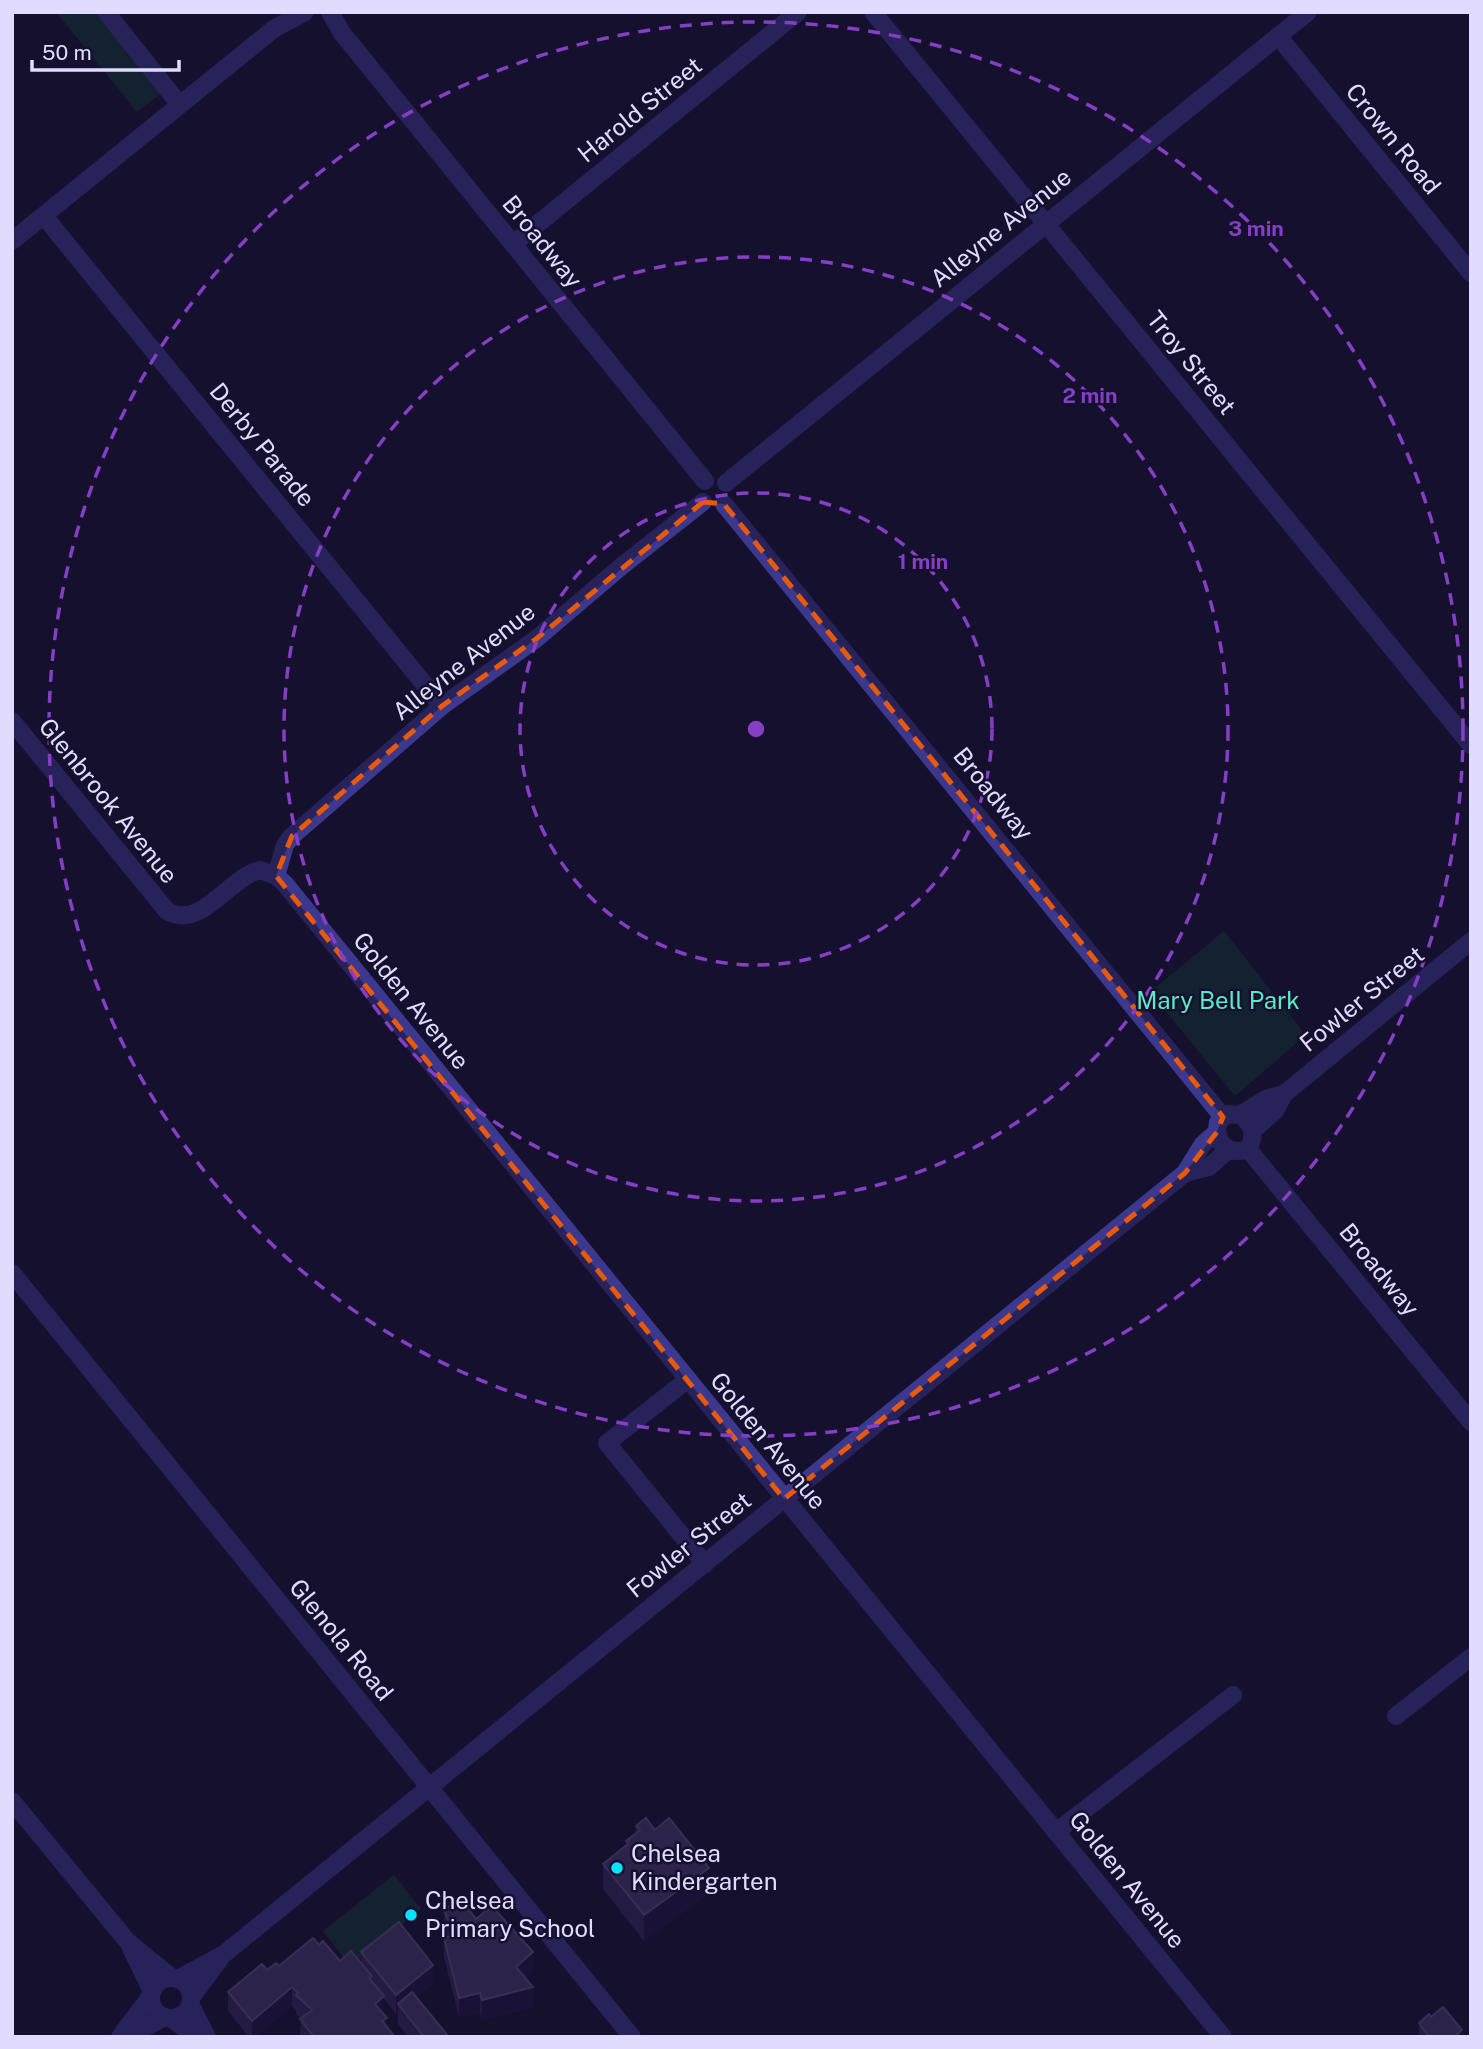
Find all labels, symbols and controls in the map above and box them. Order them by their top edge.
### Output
scale bar [32,28,178,72]
text: 50 m [42,40,92,65]
street label: Harold Street [572,51,707,168]
street label: Crown Road [1341,77,1447,199]
street label: Alleyne Avenue [925,162,1076,292]
street label: Broadway [497,190,589,293]
text: 3 min [1228,216,1284,241]
street label: Troy Street [1142,305,1242,420]
street label: Derby Parade [204,377,321,512]
text: 2 min [1062,383,1118,408]
text: 1 min [898,549,948,574]
street label: Alleyne Avenue [387,597,540,725]
street label: Glenbrook Avenue [34,712,184,888]
centre of rings [744,717,768,741]
street label: Broadway [948,742,1040,845]
street label: Golden Avenue [348,926,475,1074]
street label: Fowler Street [1294,940,1429,1057]
park label: Mary Bell Park [1136,986,1300,1014]
street label: Broadway [1334,1218,1426,1321]
street label: Golden Avenue [705,1366,832,1514]
street label: Fowler Street [621,1486,756,1603]
street label: Glenola Road [284,1573,399,1706]
street label: Golden Avenue [1064,1805,1191,1953]
place label: Chelsea Kindergarten [631,1839,778,1895]
marker: Chelsea Kindergarten [609,1860,625,1876]
place label: Chelsea Primary School [425,1886,595,1942]
marker: Chelsea Primary School [403,1907,419,1923]

